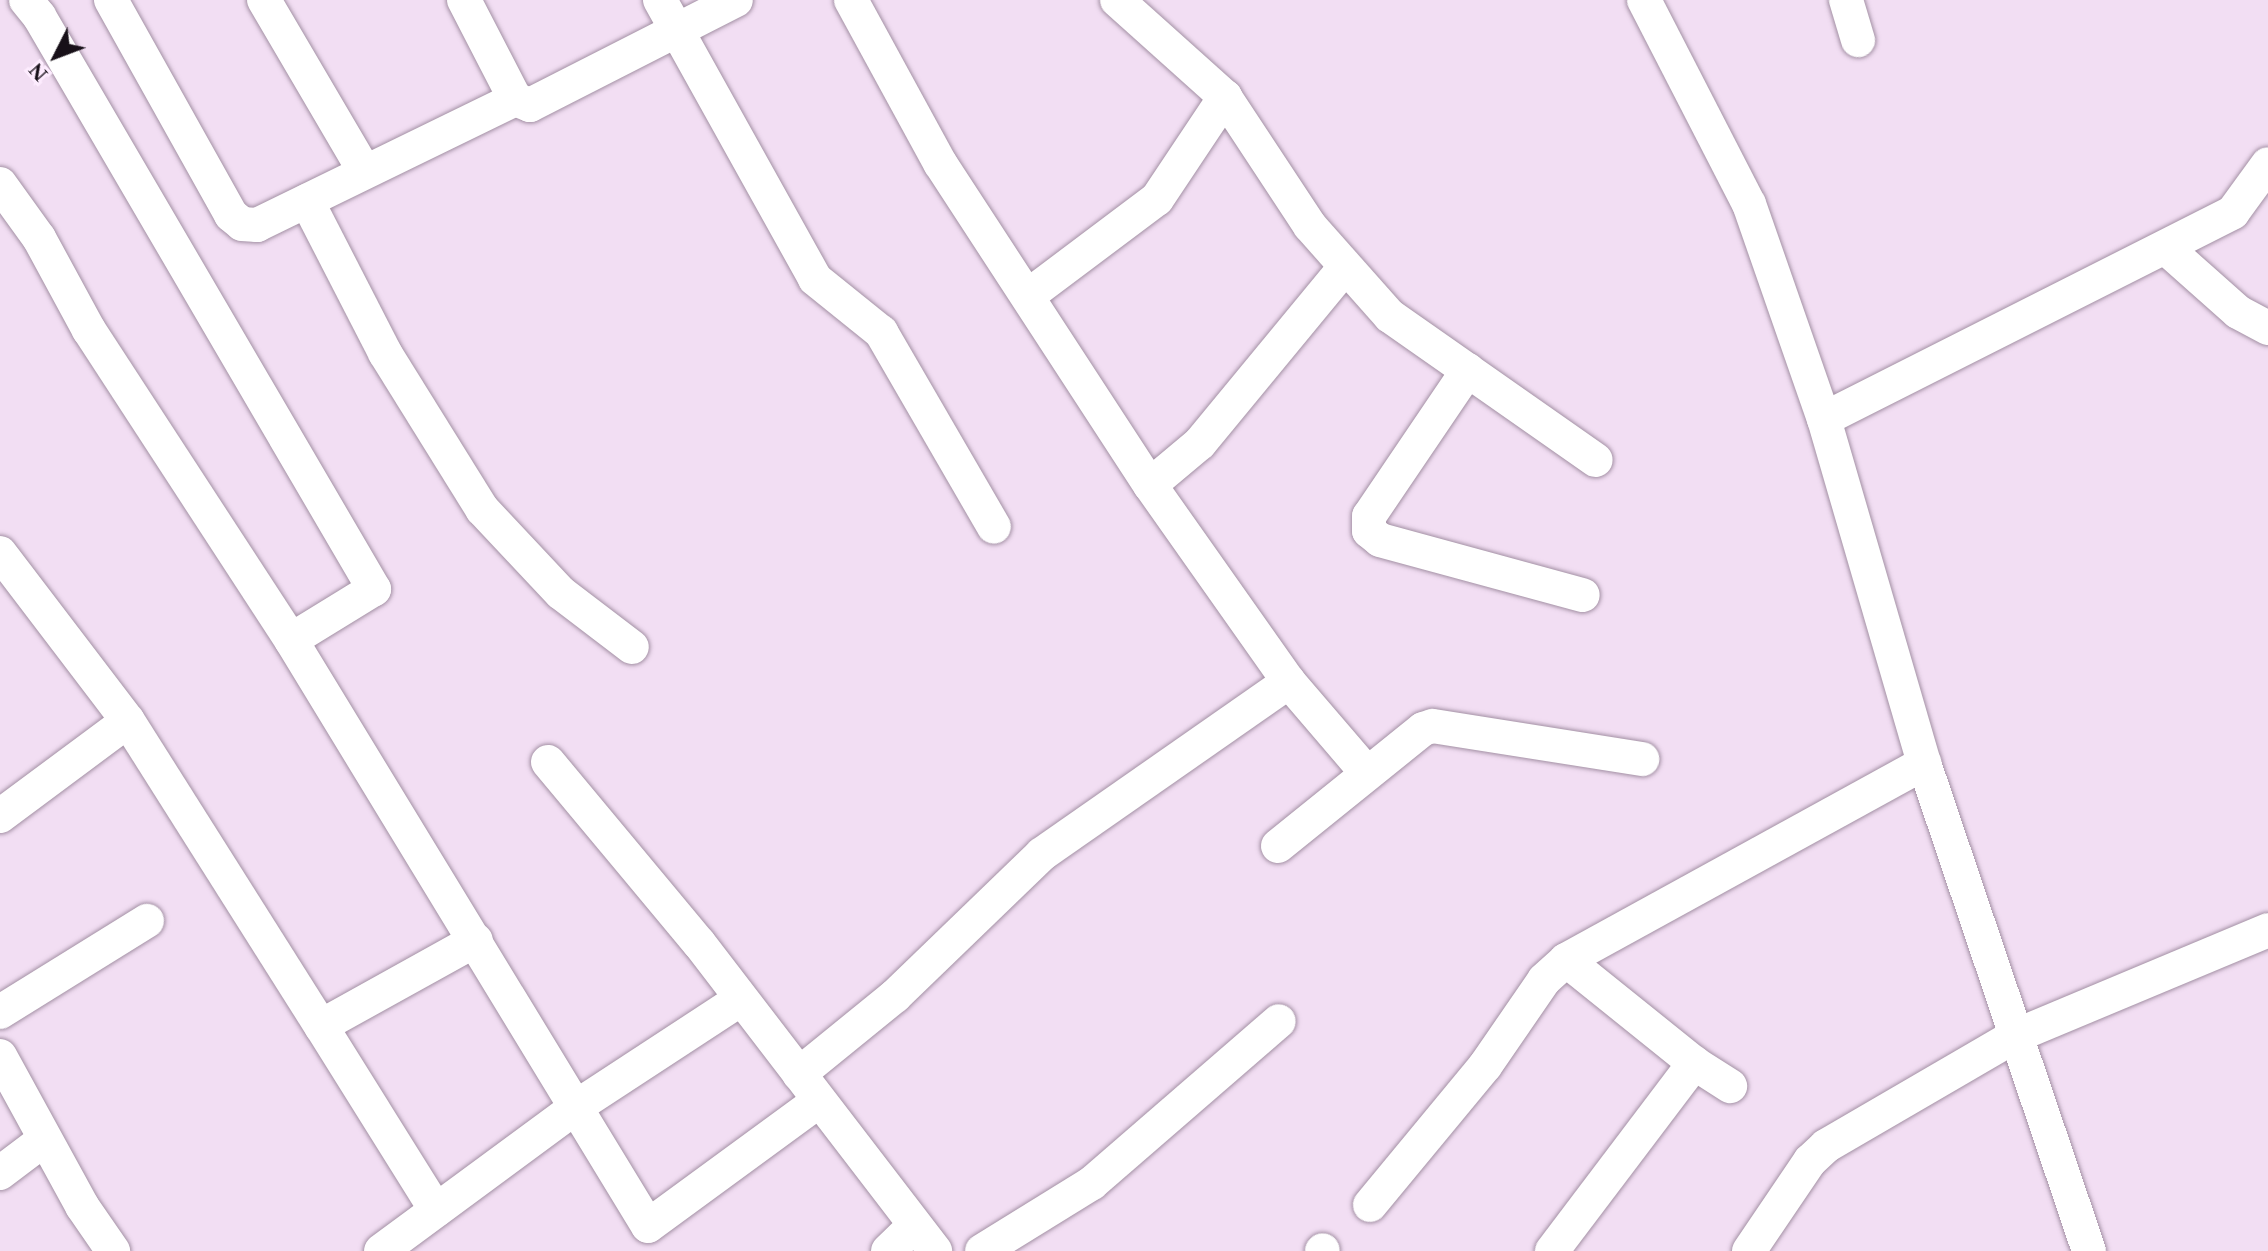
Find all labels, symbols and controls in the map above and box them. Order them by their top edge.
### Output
north arrow [16,16,96,96]
text: N [23,58,52,87]

